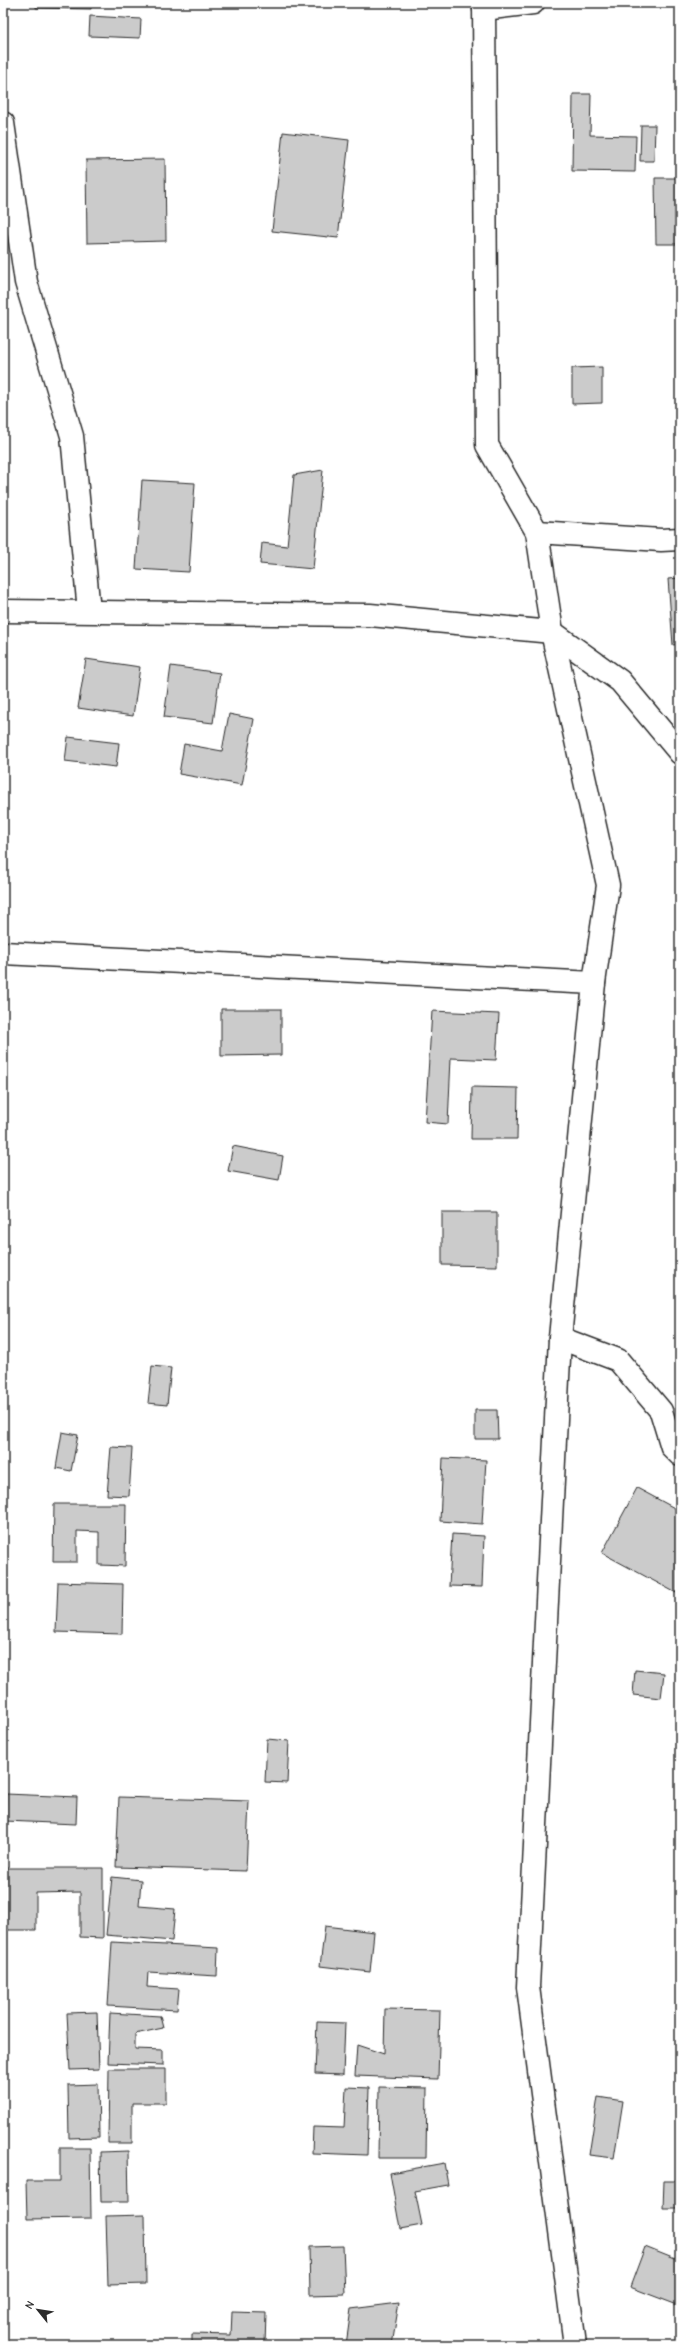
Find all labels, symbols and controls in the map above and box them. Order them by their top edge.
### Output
north arrow [18,2290,58,2330]
text: N [22,2299,37,2312]

